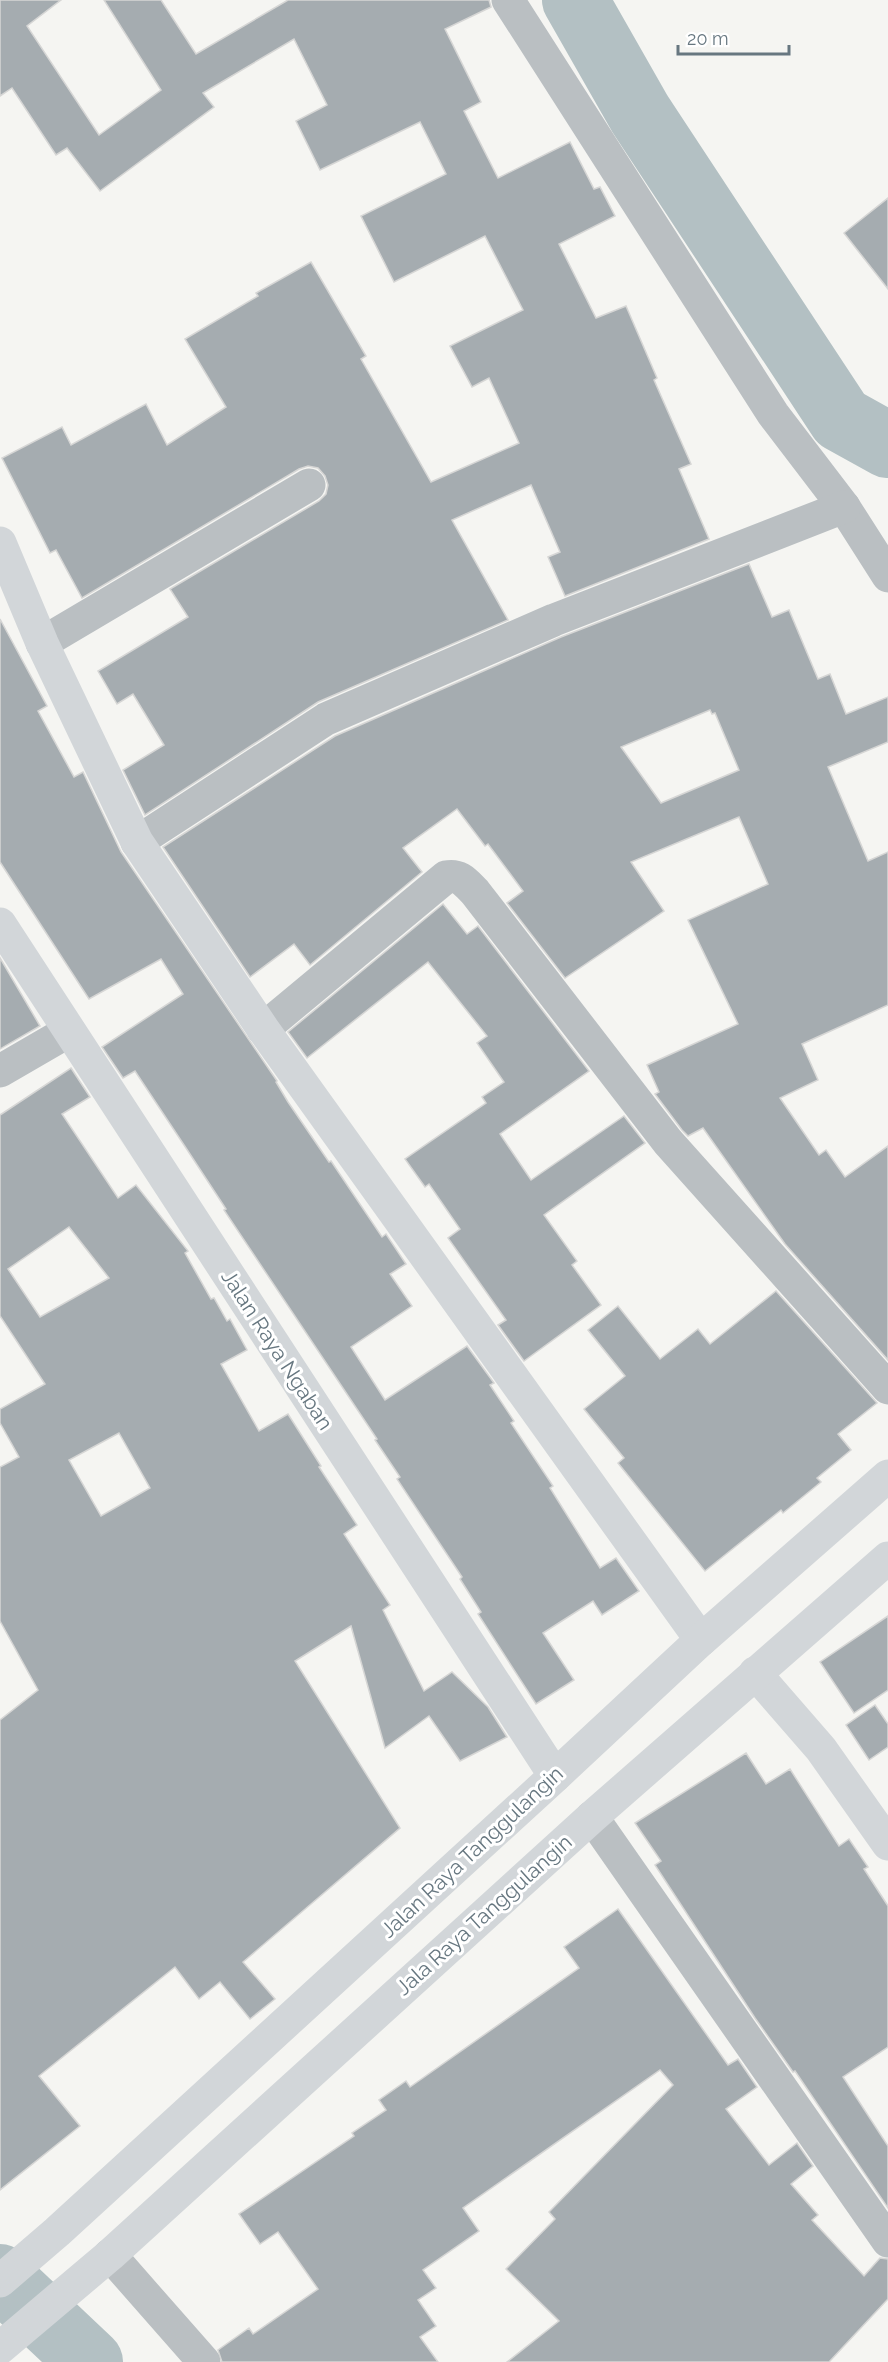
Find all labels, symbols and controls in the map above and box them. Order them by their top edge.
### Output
scale bar [678,18,789,56]
text: 20 m [687,28,729,49]
street label: Jalan Raya Ngaban [216,1265,339,1434]
street label: Jalan Raya Tanggulangin [375,1761,568,1943]
street label: Jala Raya Tanggulangin [391,1829,577,2000]

